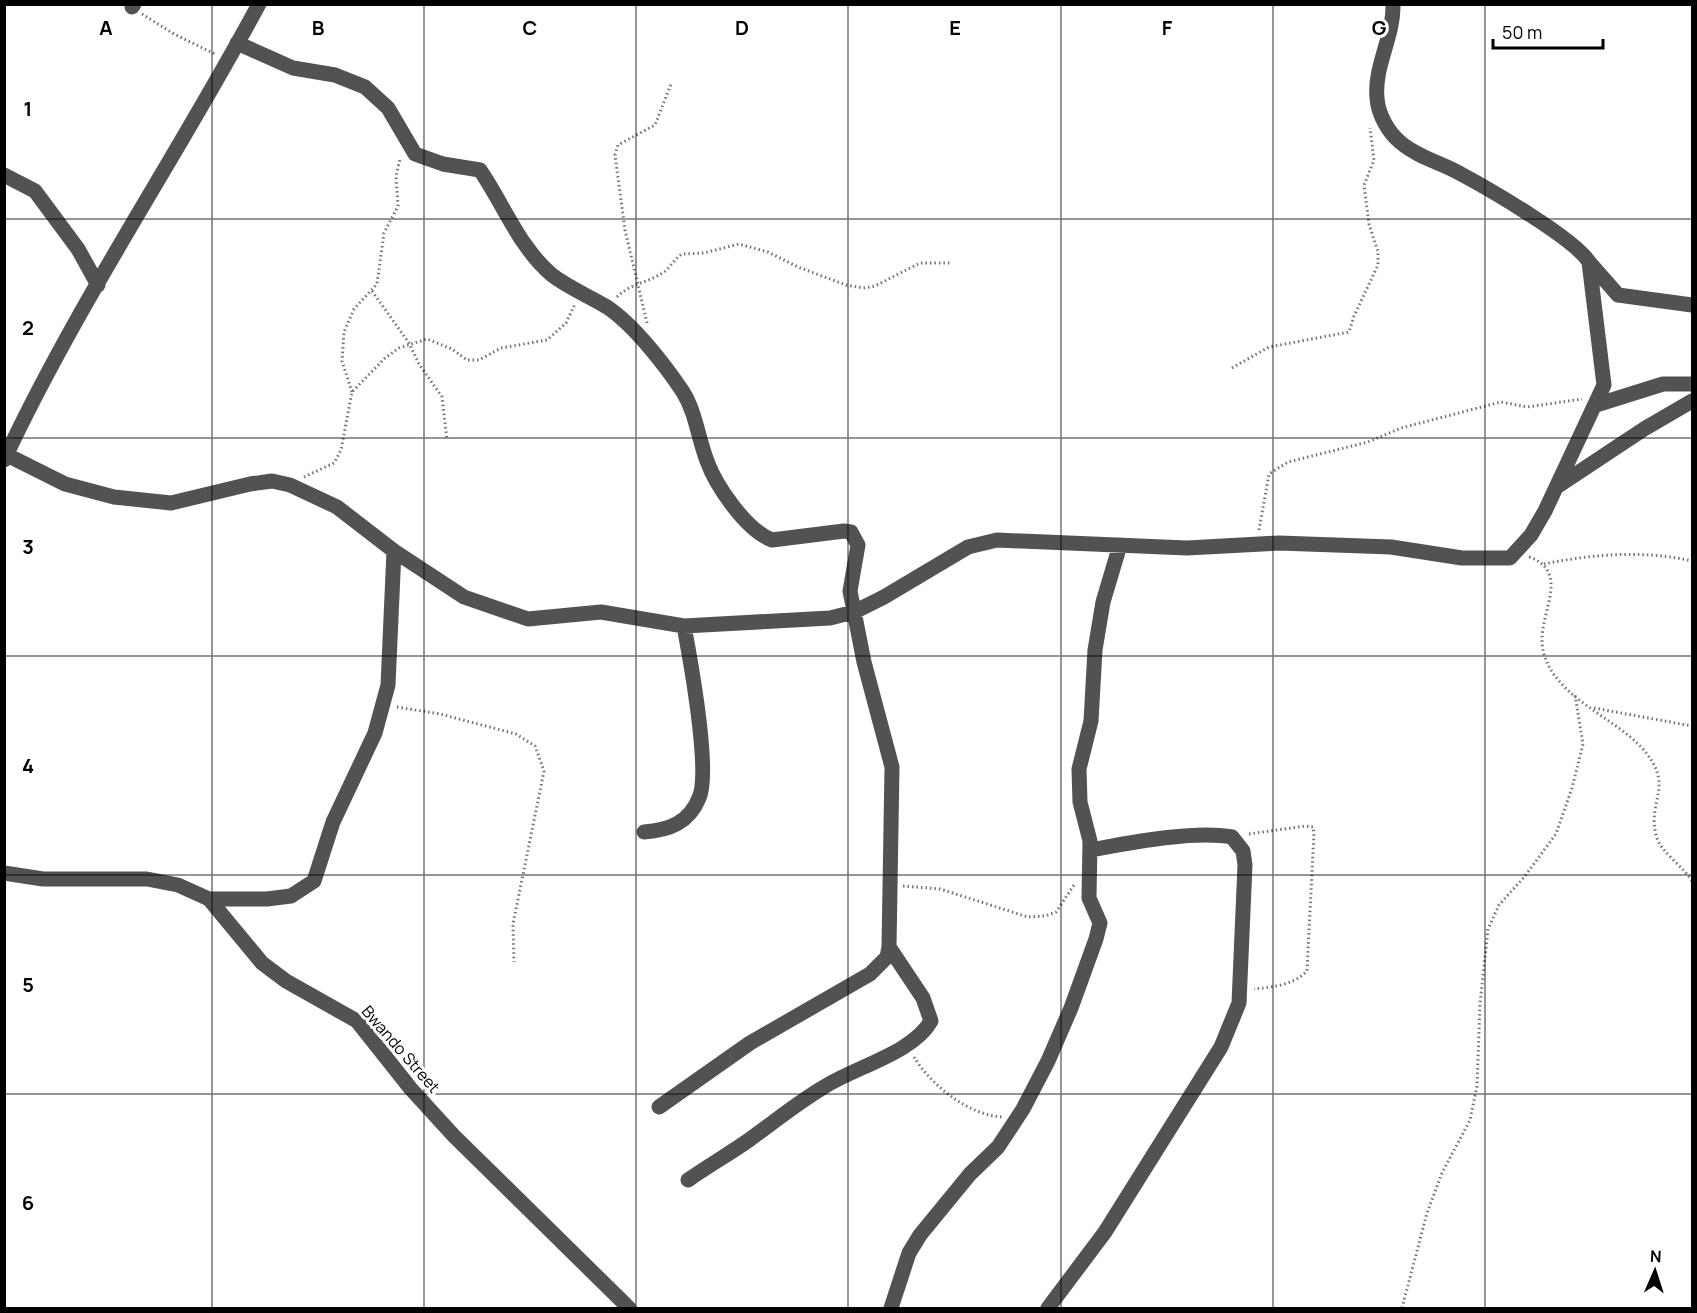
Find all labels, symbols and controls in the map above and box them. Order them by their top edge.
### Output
scale bar [1493,12,1602,50]
text: A [99,14,113,41]
text: B [312,14,325,41]
text: C [523,14,537,41]
text: D [735,14,749,41]
text: E [949,14,961,41]
text: F [1162,14,1173,41]
text: G [1372,14,1387,41]
text: 50 m [1502,20,1542,44]
text: 1 [24,95,32,122]
text: 2 [22,314,34,341]
text: 3 [22,533,34,560]
text: 4 [22,752,34,779]
text: 5 [22,971,34,998]
street label: Bwando Street [357,1001,445,1097]
text: 6 [22,1189,34,1216]
north arrow [1625,1241,1685,1301]
text: N [1649,1245,1662,1267]

